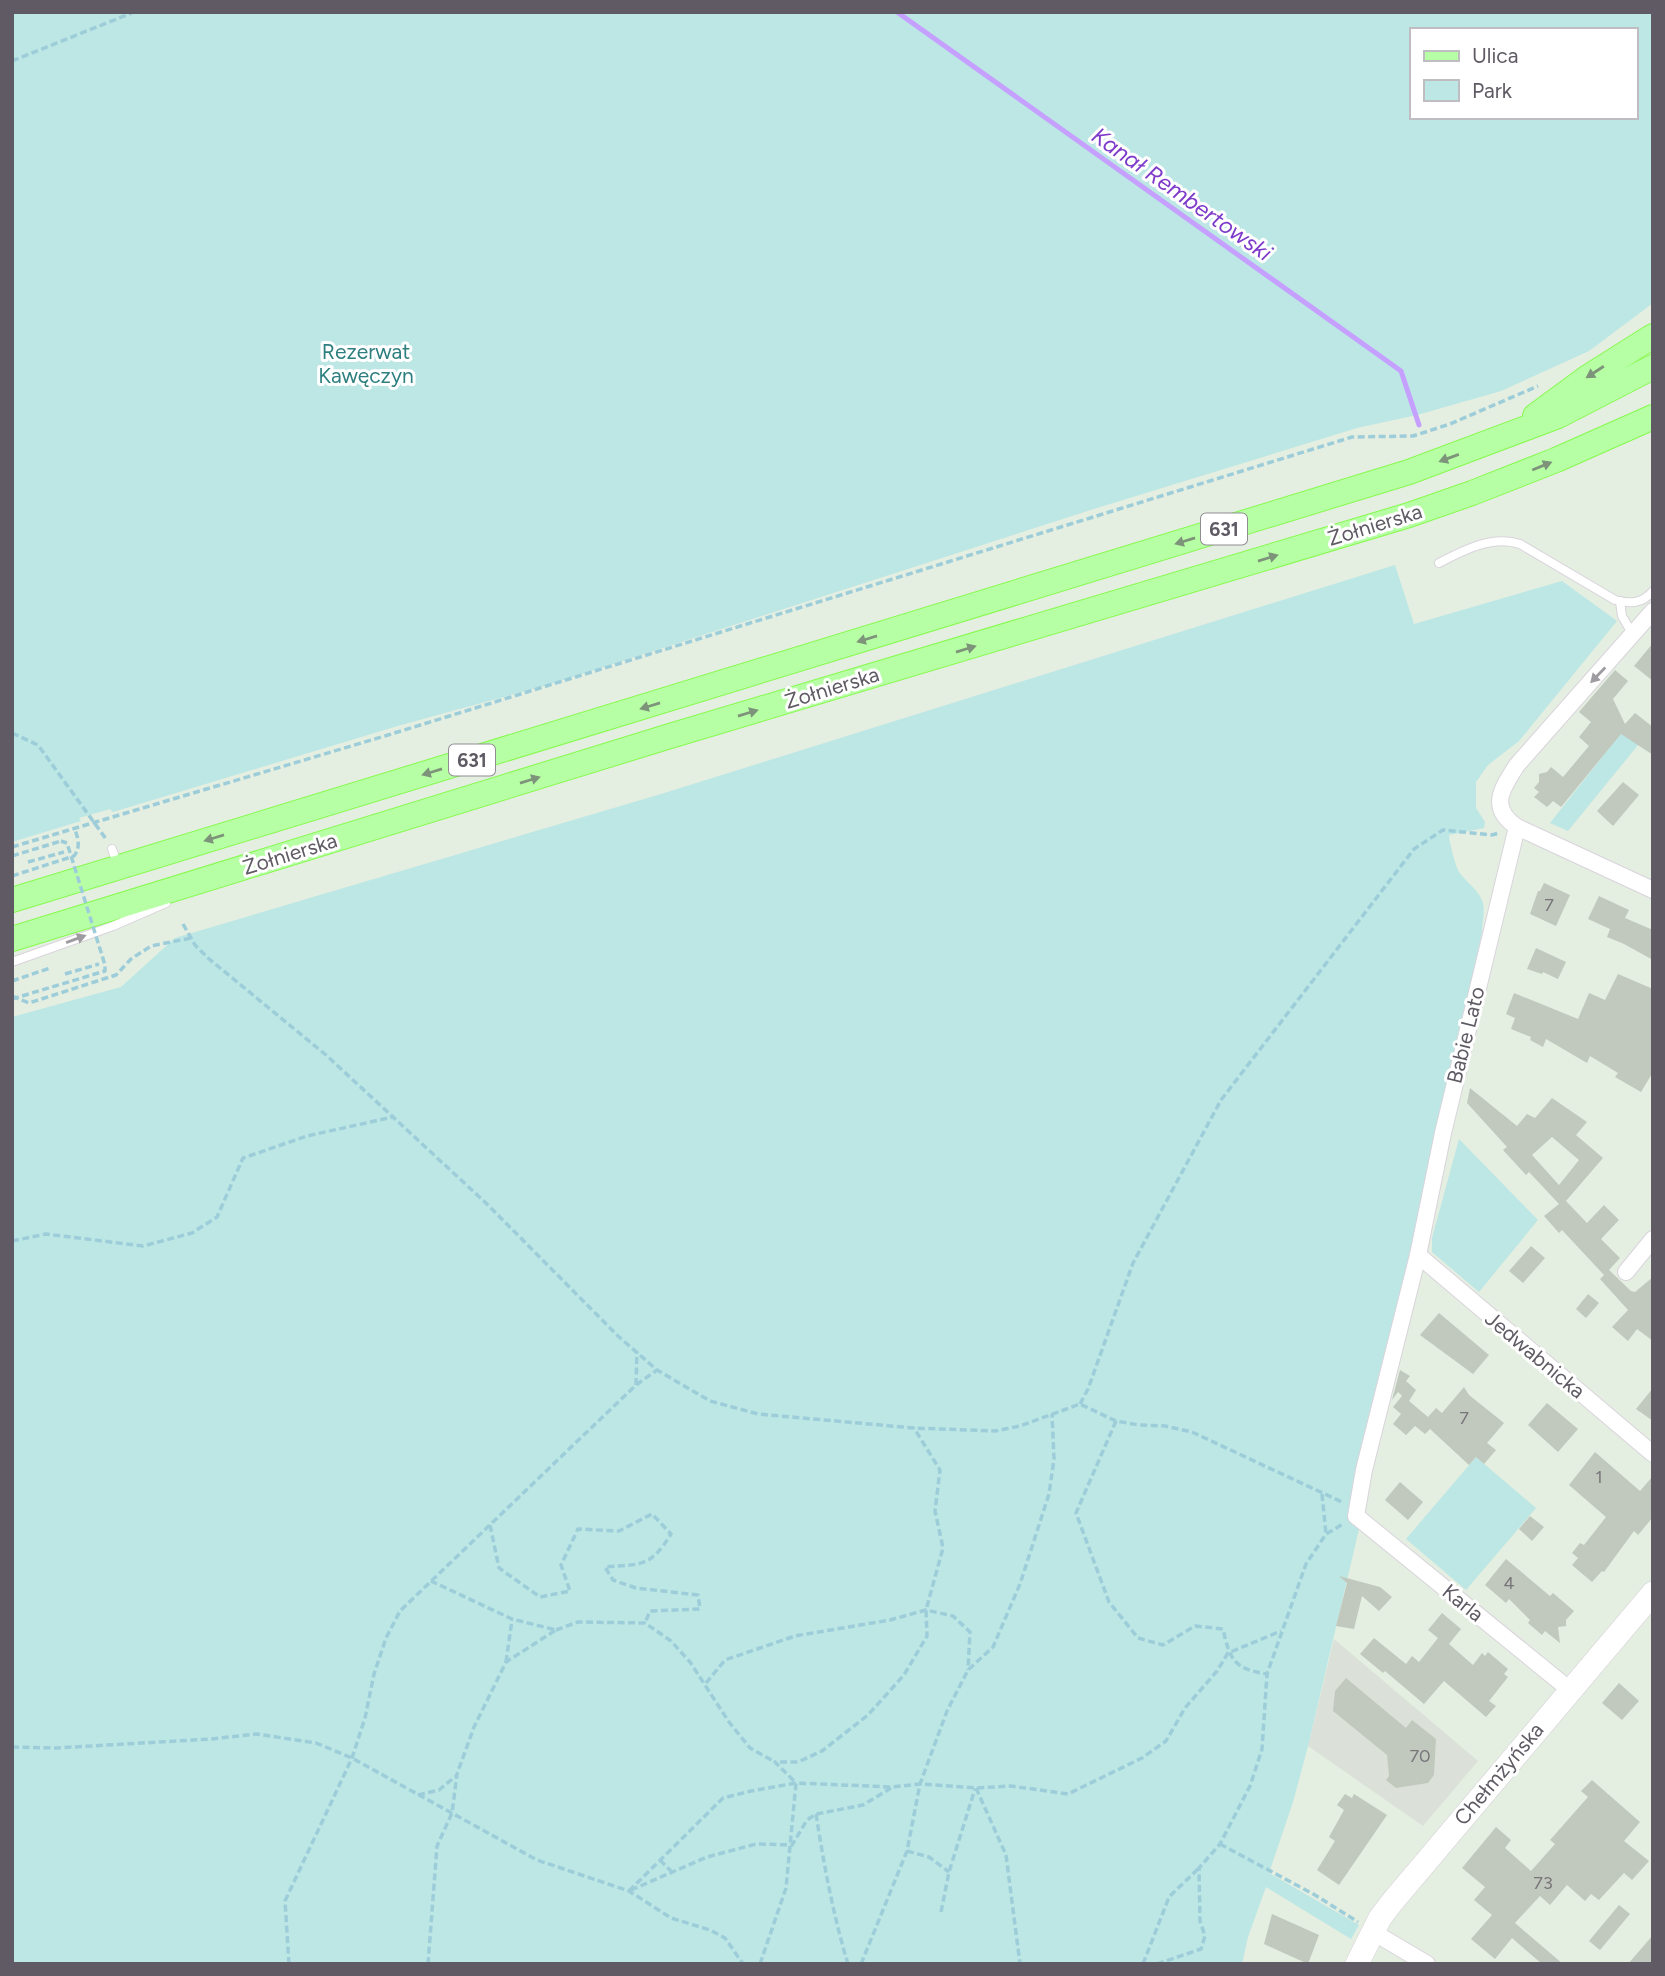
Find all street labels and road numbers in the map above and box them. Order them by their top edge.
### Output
street label: Żołnierska [1325,498,1425,551]
road number: 631 [1201,514,1247,544]
street label: Żołnierska [782,661,882,714]
road number: 631 [449,744,495,776]
street label: Żołnierska [240,827,340,880]
street label: Babie Lato [1441,984,1490,1086]
street label: Jedwabnicka [1480,1306,1590,1404]
street label: Karla [1438,1578,1489,1627]
street label: Chełmżyńska [1449,1718,1549,1830]

